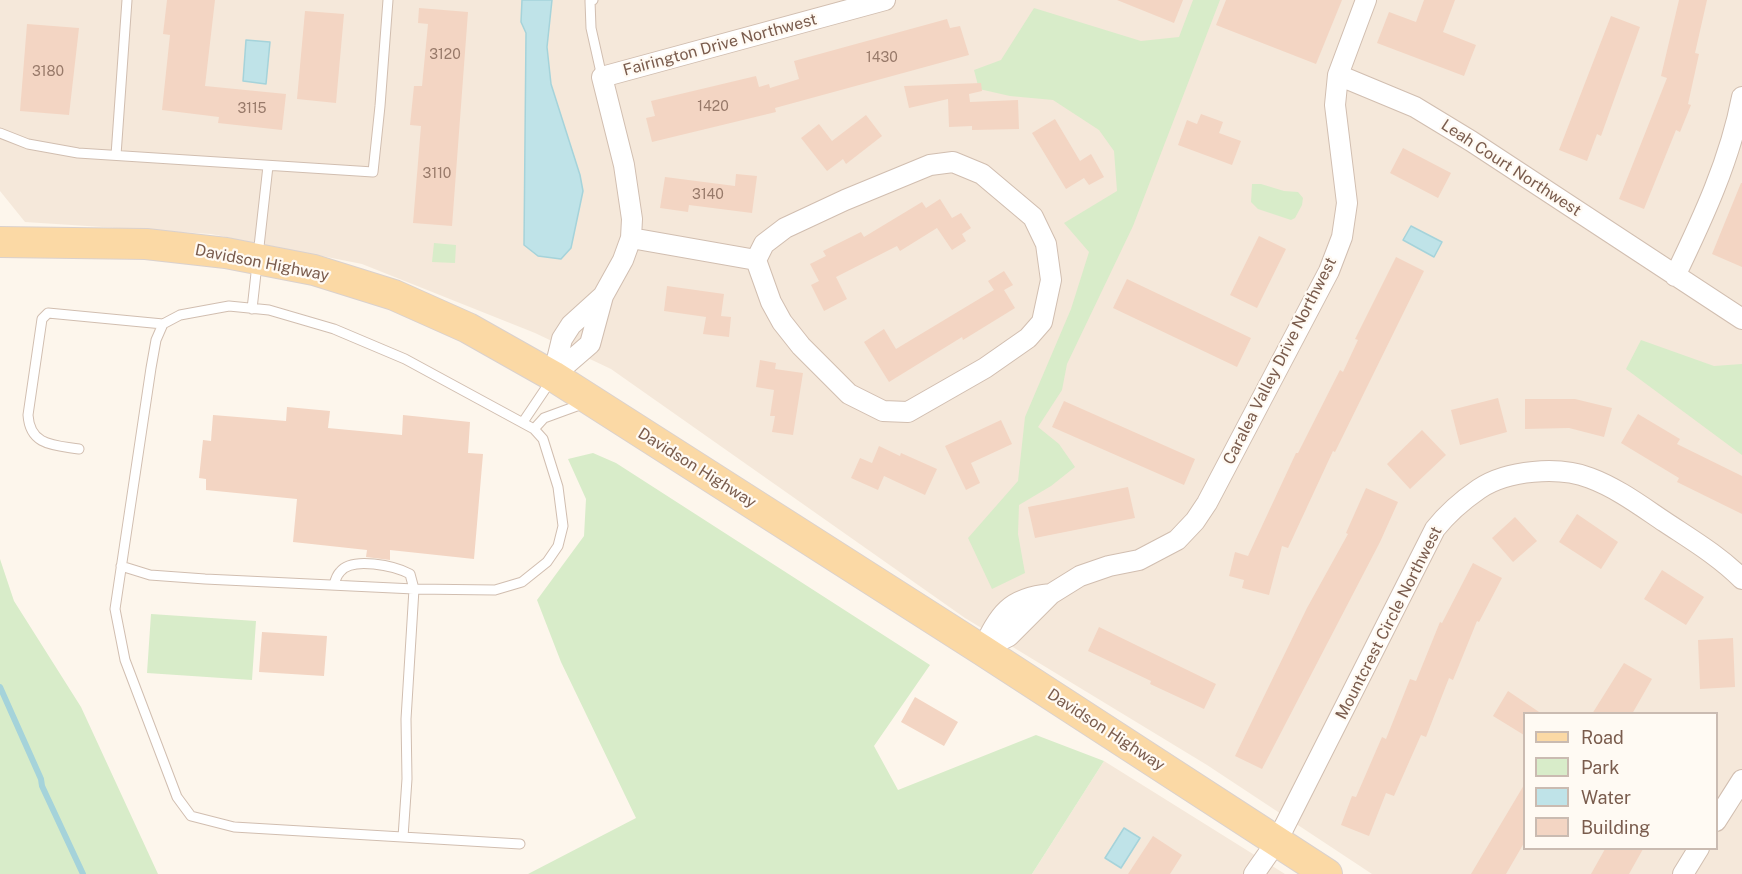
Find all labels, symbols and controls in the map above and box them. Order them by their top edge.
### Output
street label: Fairington Drive Northwest [621,10,819,80]
house number: 3120 [429,47,461,63]
house number: 1430 [866,50,898,66]
house number: 3180 [32,64,64,80]
house number: 1420 [697,99,729,115]
house number: 3115 [237,101,267,117]
street label: Leah Court Northwest [1437,116,1585,220]
house number: 3110 [423,166,451,182]
house number: 3140 [692,187,724,203]
street label: Davidson Highway [193,241,331,285]
street label: Caralea Valley Drive Northwest [1219,254,1341,468]
street label: Davidson Highway [634,424,760,512]
street label: Mountcrest Circle Northwest [1332,523,1446,723]
street label: Davidson Highway [1044,685,1168,775]
legend [1523,712,1718,850]
text: Road [1581,727,1624,748]
text: Park [1581,757,1619,778]
text: Water [1581,787,1631,808]
text: Building [1581,817,1650,838]

